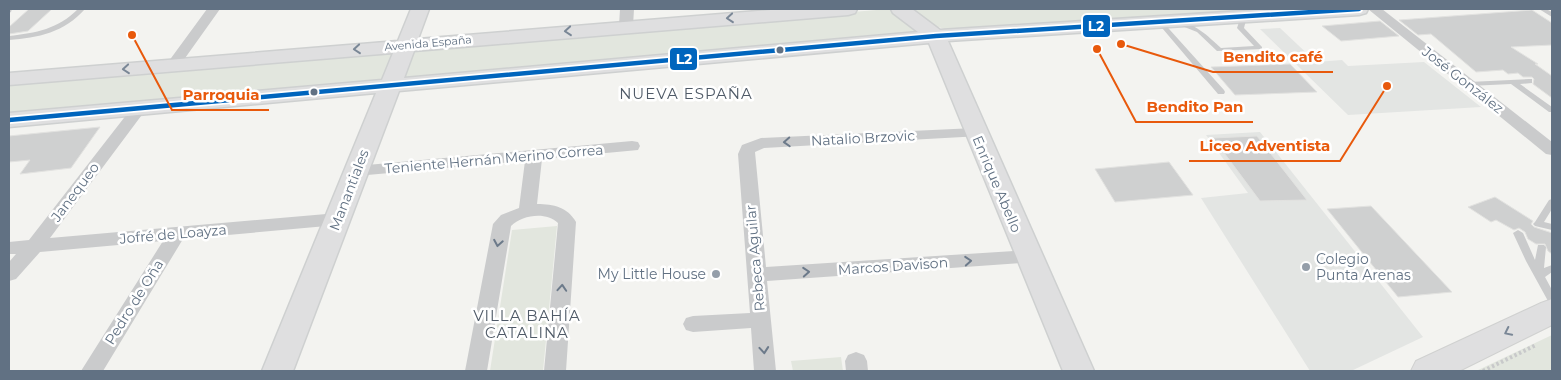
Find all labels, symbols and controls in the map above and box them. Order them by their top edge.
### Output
one-way arrow [726,12,734,23]
line badge: L2 [1082,14,1111,38]
text: L2 [1088,17,1104,35]
one-way arrow [564,26,572,37]
street label: Avenida España [384,32,472,54]
callout: Bendito café [1213,42,1333,72]
street label: José González [1418,42,1507,117]
one-way arrow [353,44,361,55]
unlabelled marker [775,45,785,55]
line badge: L2 [669,47,698,71]
text: Bendito café [1223,47,1323,66]
text: L2 [676,50,692,68]
one-way arrow [121,63,129,74]
callout: Parroquia [172,80,269,110]
district label: NUEVA ESPAÑA [619,84,753,103]
text: Parroquia [182,85,260,104]
unlabelled marker [309,87,319,97]
callout: Bendito Pan [1136,92,1253,122]
text: Bendito Pan [1147,97,1243,116]
street label: Natalio Brzovic [810,126,916,150]
callout: Liceo Adventista [1189,131,1340,161]
street label: Enrique Abello [969,133,1026,235]
one-way arrow [783,136,791,147]
text: Liceo Adventista [1200,136,1330,155]
street label: Teniente Hernán Merino Correa [384,140,604,178]
street label: Manantiales [325,147,373,233]
street label: Janequeo [46,159,103,226]
street label: Rebeca Aguilar [741,204,769,312]
street label: Jofré de Loayza [118,220,227,248]
one-way arrow [493,239,503,247]
place label: Colegio Punta Arenas [1316,250,1411,284]
street label: Marcos Davison [837,253,949,279]
one-way arrow [964,255,972,266]
street label: Pedro de Oña [101,256,167,348]
marker: Colegio Punta Arenas [1300,261,1312,273]
place label: My Little House [598,265,706,283]
one-way arrow [802,266,810,277]
marker: My Little House [710,268,722,280]
one-way arrow [556,283,567,291]
district label: VILLA BAHÍA CATALINA [473,306,581,342]
one-way arrow [1505,326,1514,336]
one-way arrow [758,347,769,355]

